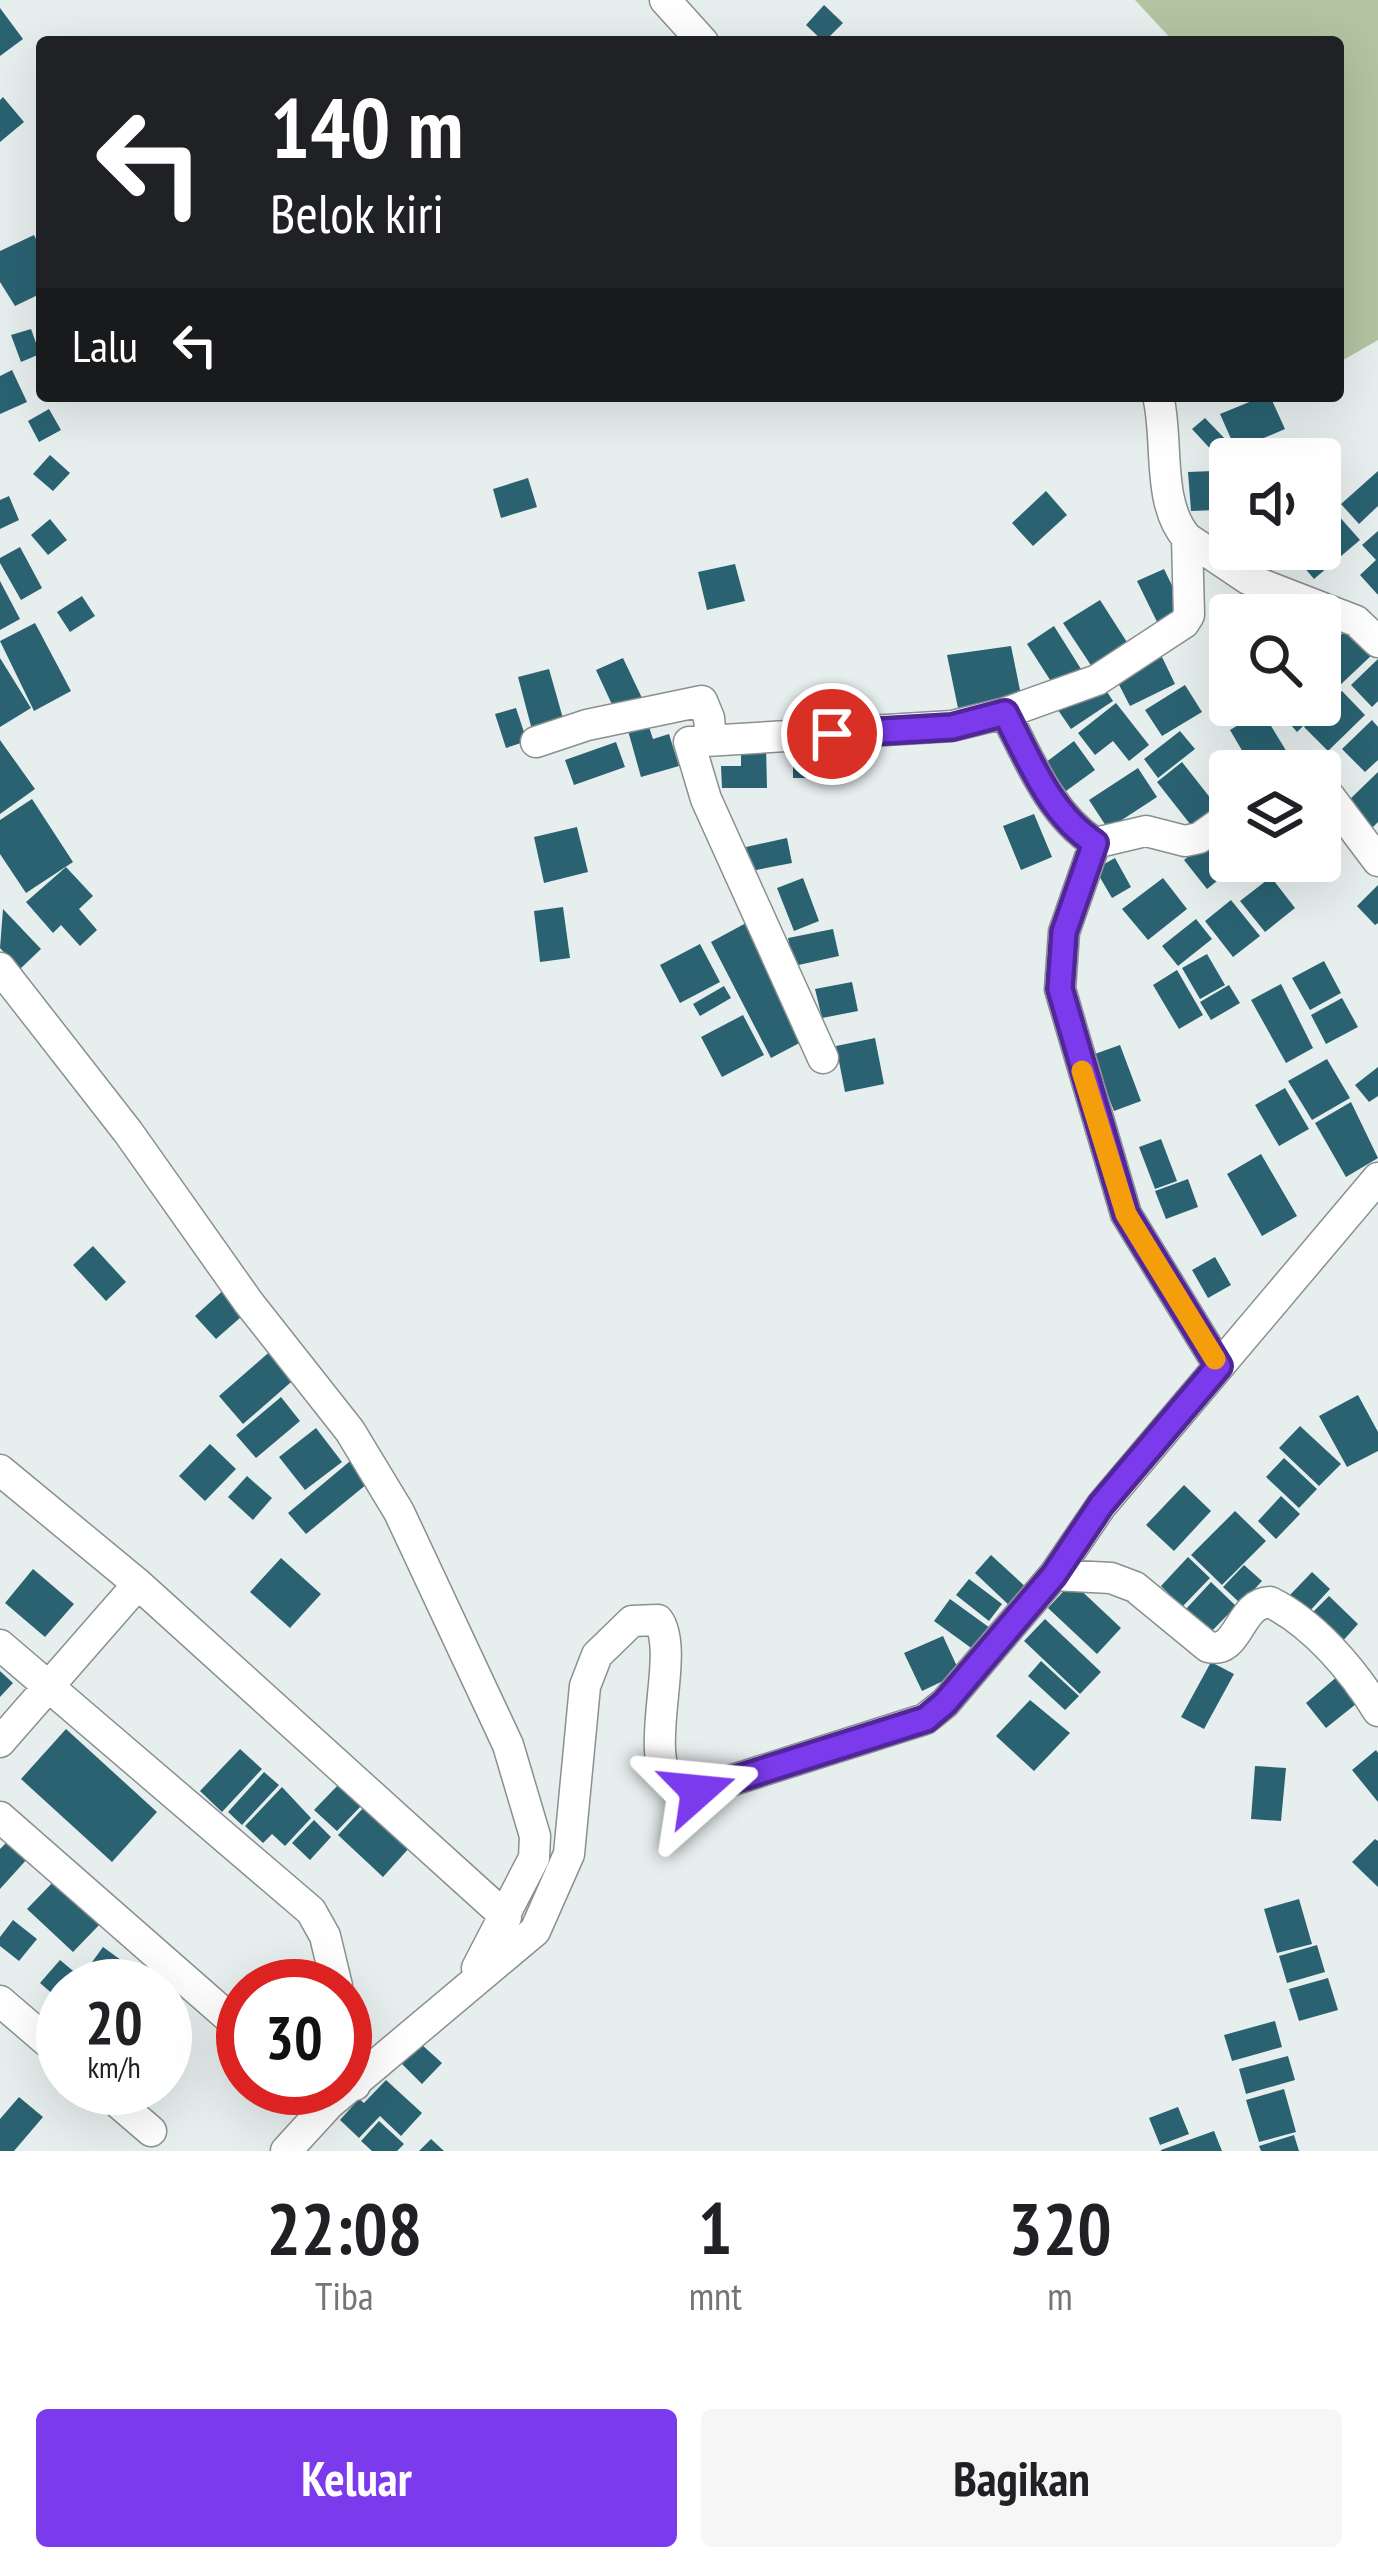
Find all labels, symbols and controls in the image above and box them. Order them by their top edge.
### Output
text: 140 m [270,72,463,181]
icon: left [72,84,228,240]
text: Belok kiri [270,178,444,248]
icon: left [162,312,228,378]
text: Lalu [72,316,138,374]
map controls [1209,438,1341,882]
button: sound [1209,438,1341,570]
button: search [1209,594,1341,726]
pin [781,683,883,785]
icon: arrive [799,701,865,767]
button: layers [1209,750,1341,882]
position arrow [635,1728,761,1854]
speed limit sign: 30 [216,1959,372,2115]
text: 20 [85,1983,143,2061]
text: km/h [87,2047,141,2086]
text: 22:08 [266,2181,422,2274]
text: 1 [698,2181,732,2274]
text: 320 [1008,2181,1112,2274]
text: Tiba [315,2270,374,2321]
text: mnt [689,2270,742,2321]
text: m [1047,2270,1073,2321]
button: Keluar [36,2409,677,2547]
button: Bagikan [701,2409,1342,2547]

